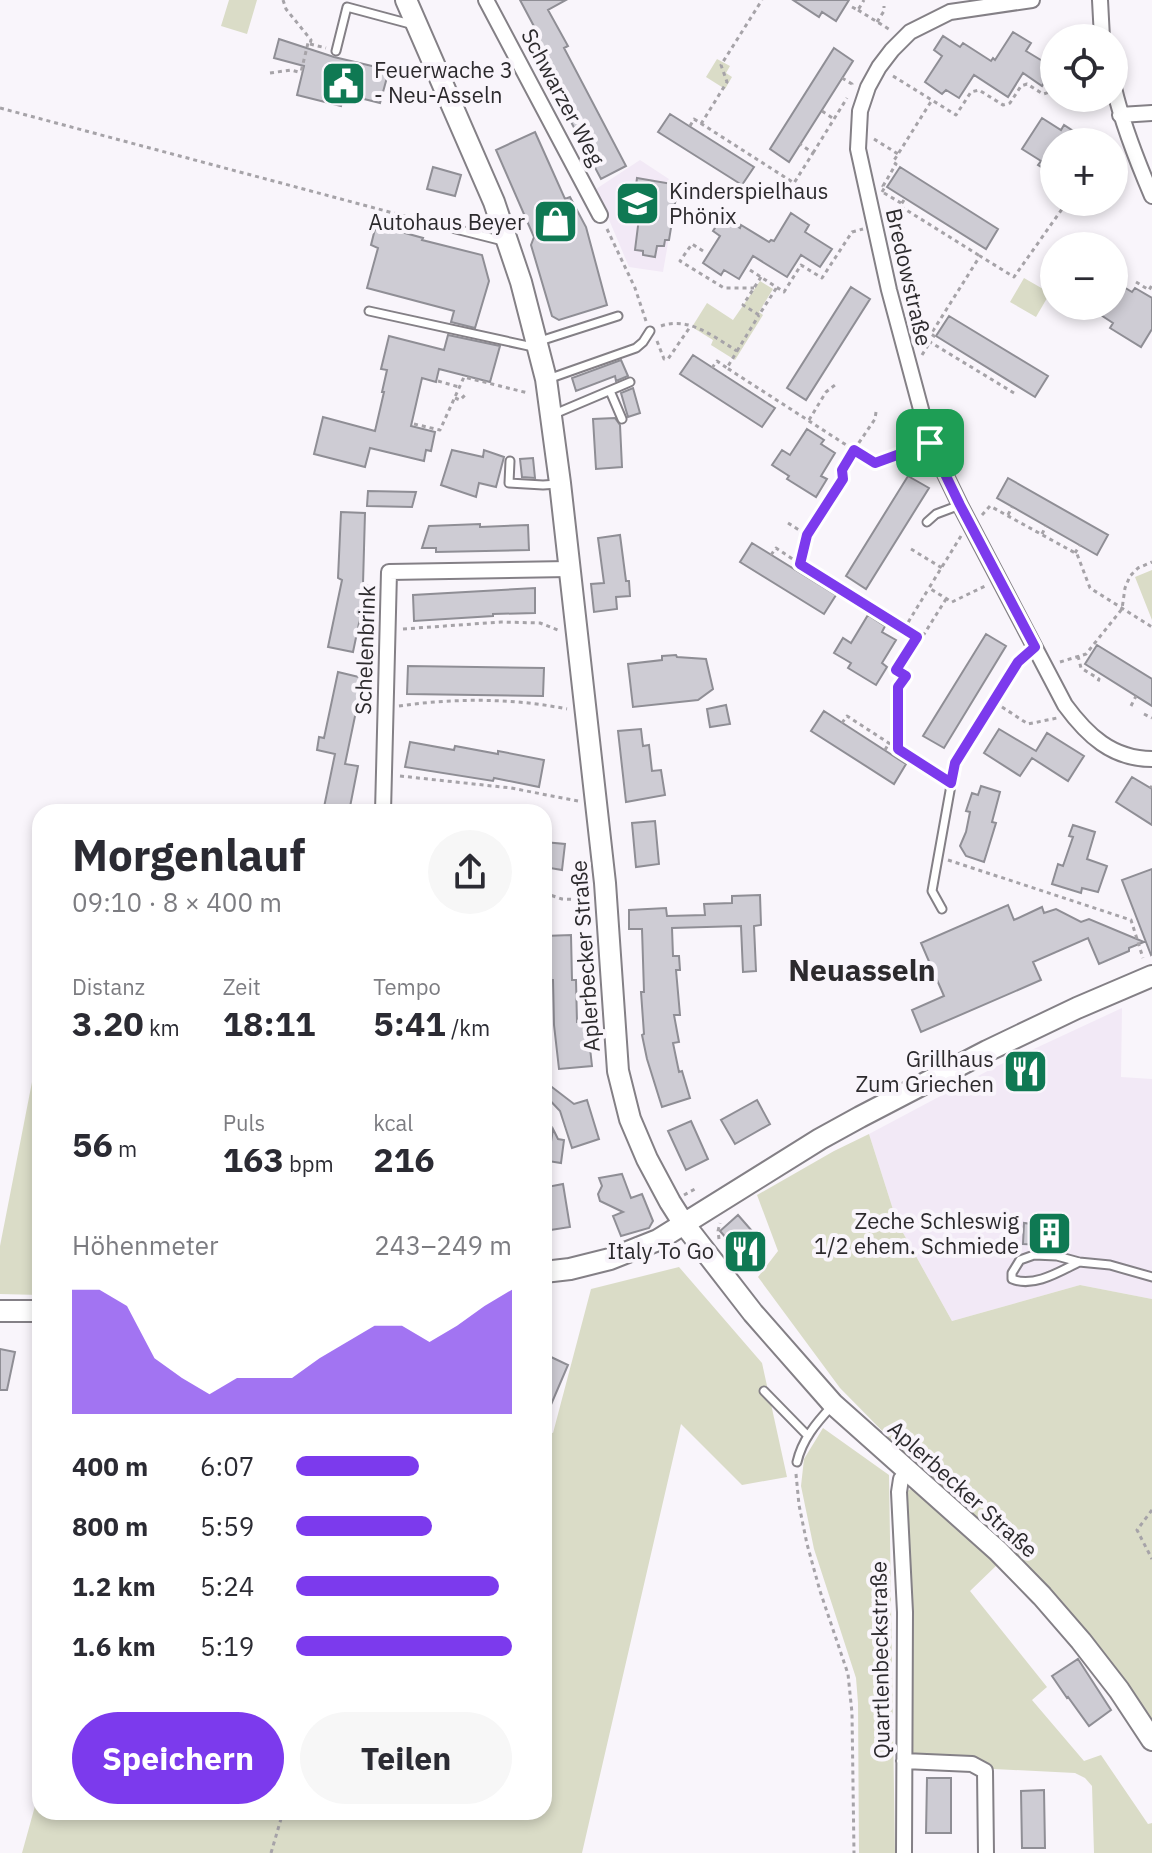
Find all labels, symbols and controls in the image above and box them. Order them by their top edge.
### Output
street label: Schwarzer Weg [515,23,612,171]
map controls [1040,24,1128,320]
button: locate [1040,24,1128,112]
place label: Feuerwache 3 - Neu-Asseln [374,55,513,109]
public building icon: Feuerwache 3 - Neu-Asseln [319,59,367,107]
button: + [1040,128,1128,216]
place label: Kinderspielhaus Phönix [669,176,828,230]
school or university icon: Kinderspielhaus Phönix [614,180,662,228]
shop icon: Autohaus Beyer [532,198,580,246]
street label: Bredowstraße [880,205,939,349]
place label: Autohaus Beyer [368,207,525,236]
button: − [1040,232,1128,320]
pin [896,409,964,477]
icon: arrive [908,421,952,465]
street label: Schelenbrink [348,584,381,715]
text: Morgenlauf [72,826,305,883]
button: share [428,830,512,914]
street label: Aplerbecker Straße [563,859,606,1053]
text: 09:10 · 8 × 400 m [72,885,282,919]
district label: Neuasseln [788,950,936,989]
text: Distanz [72,972,145,1001]
text: Zeit [223,972,261,1001]
text: Tempo [373,972,441,1001]
text: 3.20 [72,1001,144,1045]
text: 18:11 [223,1001,315,1045]
text: 5:41 [373,1001,446,1045]
text: km [144,1013,180,1042]
text: /km [446,1013,490,1042]
place label: Grillhaus Zum Griechen [855,1044,994,1098]
restaurant icon: Grillhaus Zum Griechen [1001,1048,1049,1096]
text: Puls [223,1108,265,1137]
text: kcal [373,1108,413,1137]
text: 56 [72,1122,113,1166]
text: m [113,1134,137,1163]
text: 163 [223,1137,284,1181]
text: 216 [373,1137,435,1181]
text: bpm [284,1149,334,1178]
place label: Zeche Schleswig 1/2 ehem. Schmiede [814,1206,1019,1260]
building icon: Zeche Schleswig 1/2 ehem. Schmiede [1026,1210,1074,1258]
restaurant icon: Italy To Go [721,1227,769,1275]
text: Höhenmeter [72,1228,219,1262]
text: 243–249 m [374,1228,512,1262]
place label: Italy To Go [608,1236,714,1265]
street label: Aplerbecker Straße [882,1414,1044,1564]
text: 400 m [72,1449,148,1483]
text: 6:07 [200,1449,254,1483]
text: 800 m [72,1509,148,1543]
text: 5:59 [200,1509,254,1543]
street label: Quartlenbeckstraße [863,1561,896,1759]
text: 1.2 km [72,1569,156,1603]
text: 5:24 [200,1569,254,1603]
text: 1.6 km [72,1629,156,1663]
text: 5:19 [200,1629,254,1663]
button: Speichern [72,1712,284,1804]
button: Teilen [300,1712,512,1804]

